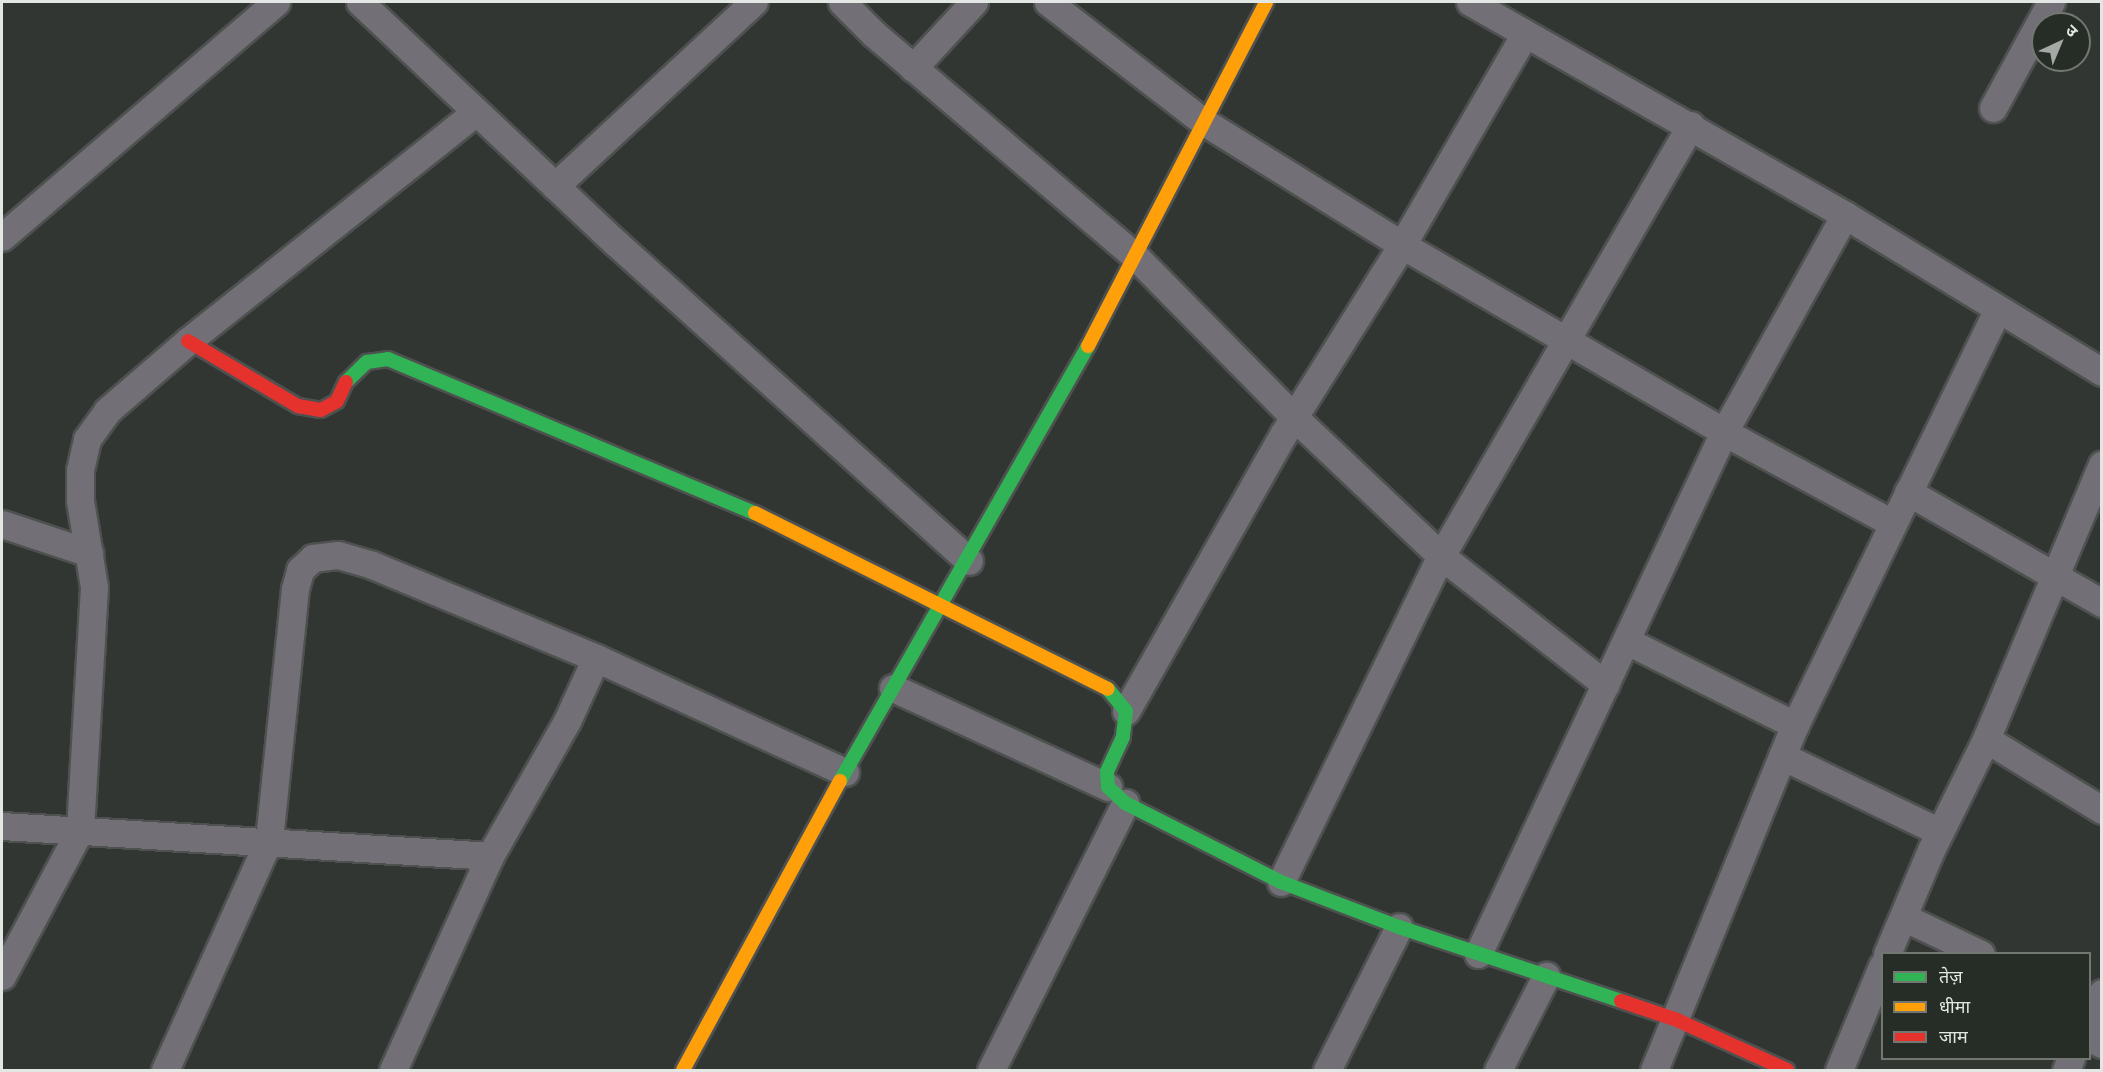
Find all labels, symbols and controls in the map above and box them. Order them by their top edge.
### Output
north arrow [2031,12,2091,72]
text: उ [2062,20,2082,41]
legend [1881,952,2091,1060]
text: तेज़ [1939,965,1963,988]
text: धीमा [1939,995,1970,1018]
text: जाम [1939,1025,1968,1048]

